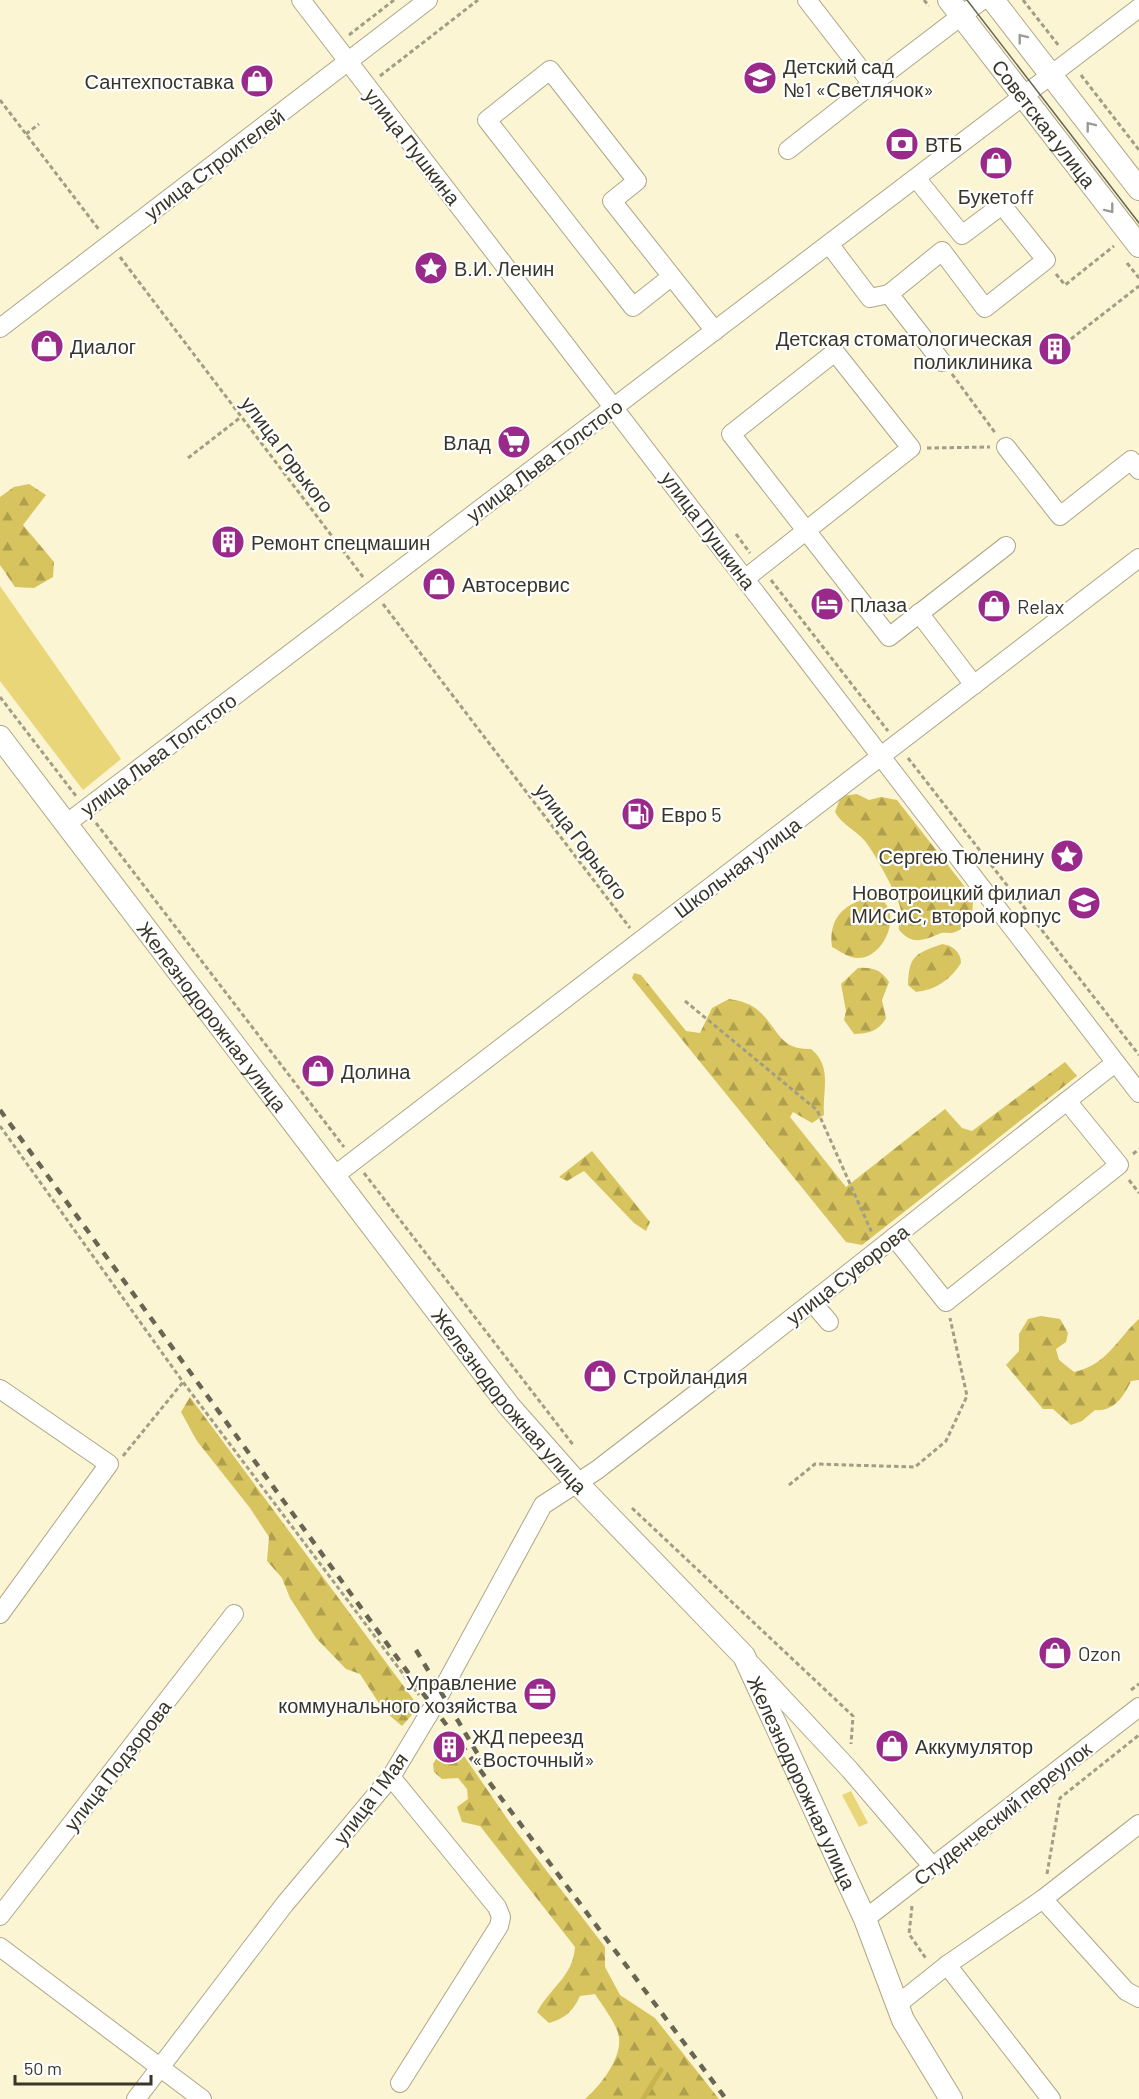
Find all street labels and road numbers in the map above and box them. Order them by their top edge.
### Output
street label: Советская улица [987,55,1102,193]
street label: улица Пушкина [360,83,467,210]
street label: улица Строителей [139,103,289,225]
street label: улица Горького [237,391,339,517]
street label: улица Льва Толстого [461,394,627,526]
street label: улица Пушкина [657,466,762,594]
street label: улица Льва Толстого [75,688,241,820]
street label: улица Горького [531,778,633,904]
street label: Школьная улица [669,811,806,922]
street label: Железнодорожная улица [133,917,293,1117]
street label: улица Суворова [781,1218,914,1329]
street label: Железнодорожная улица [427,1303,593,1499]
street label: Железнодорожная улица [743,1672,862,1894]
street label: улица Подзорова [58,1694,176,1835]
street label: Студенческий переулок [908,1736,1096,1890]
street label: улица 1 Мая [328,1747,412,1849]

